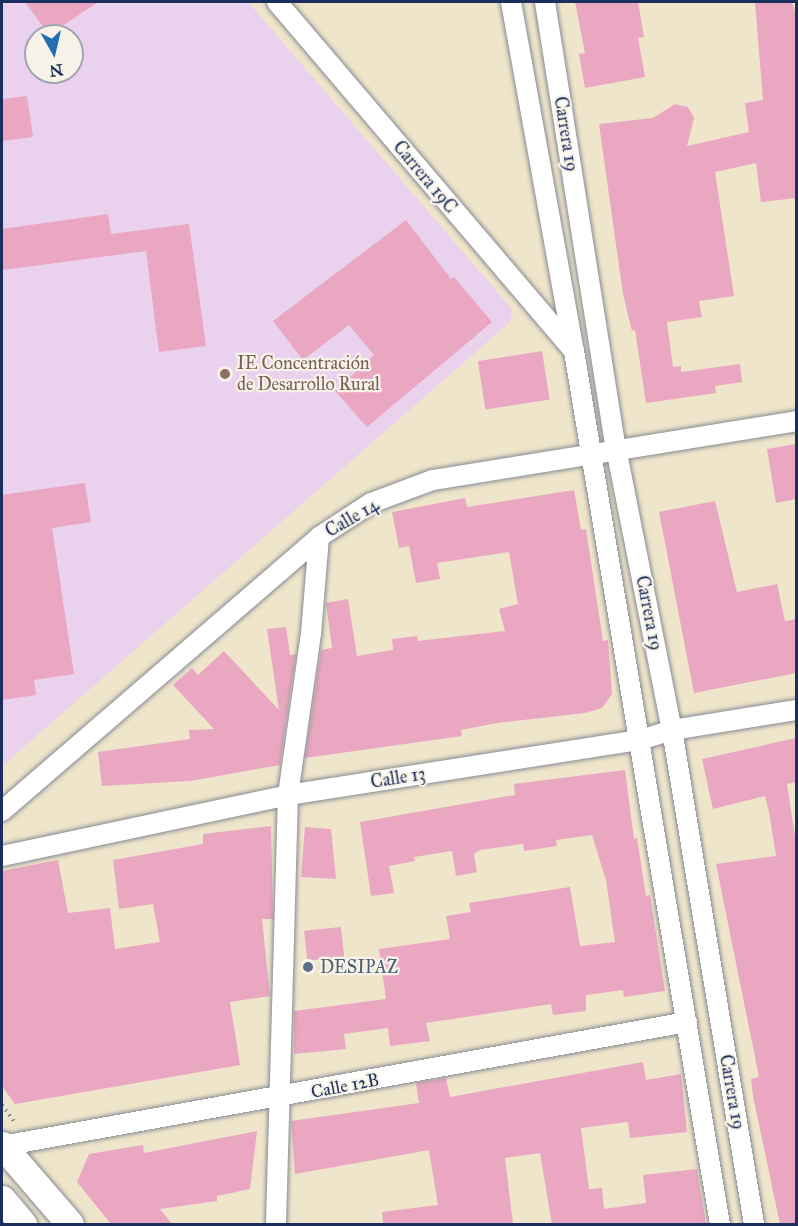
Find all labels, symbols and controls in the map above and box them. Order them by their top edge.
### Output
north arrow [24,24,84,84]
text: N [48,60,64,81]
street label: Carrera 19 [549,95,583,173]
street label: Carrera 19C [388,136,462,218]
place label: IE Concentración de Desarrollo Rural [237,353,380,395]
marker: IE Concentración de Desarrollo Rural [218,367,232,381]
street label: Calle 14 [321,494,383,542]
street label: Carrera 19 [631,574,667,652]
street label: Calle 13 [369,763,427,793]
place label: DESIPAZ [320,956,398,978]
marker: DESIPAZ [301,960,315,974]
street label: Carrera 19 [715,1053,749,1131]
street label: Calle 12B [309,1069,381,1103]

